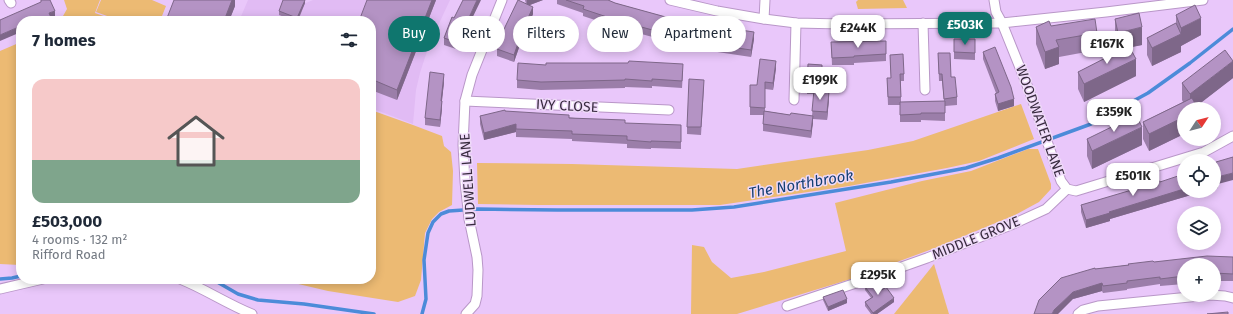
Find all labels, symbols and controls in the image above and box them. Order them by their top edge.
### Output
pin: £503K [937,12,993,46]
pin: £244K [830,15,886,49]
chip: Buy [388,16,440,52]
chip: Rent [448,16,505,52]
chip: Filters [513,16,579,52]
chip: New [587,16,643,52]
chip: Apartment [651,16,746,52]
text: £503K [947,17,983,32]
text: £244K [840,20,876,35]
icon: filters [338,29,360,51]
text: 7 homes [32,30,96,51]
pin: £167K [1079,31,1135,65]
text: £167K [1090,36,1124,51]
street label: WOODWATER LANE [1012,63,1068,179]
pin: £199K [792,67,848,101]
text: £199K [802,72,838,87]
street label: IVY CLOSE [535,96,599,116]
pin: £359K [1086,99,1142,133]
north arrow [1177,102,1221,146]
map controls [1177,102,1221,302]
text: £359K [1096,104,1132,119]
icon: home [160,105,232,177]
street label: LUDWELL LANE [456,133,480,227]
button: locate [1177,154,1221,198]
pin: £501K [1105,163,1161,197]
water label: The Northbrook [747,166,855,202]
text: £501K [1115,168,1151,183]
button: layers [1177,206,1221,250]
text: £503,000 [32,211,102,232]
street label: MIDDLE GROVE [930,213,1022,263]
text: 4 rooms · 132 m² [32,232,128,247]
text: Rifford Road [32,247,106,262]
button: + [1177,258,1221,302]
pin: £295K [850,262,906,296]
text: £295K [860,267,896,282]

